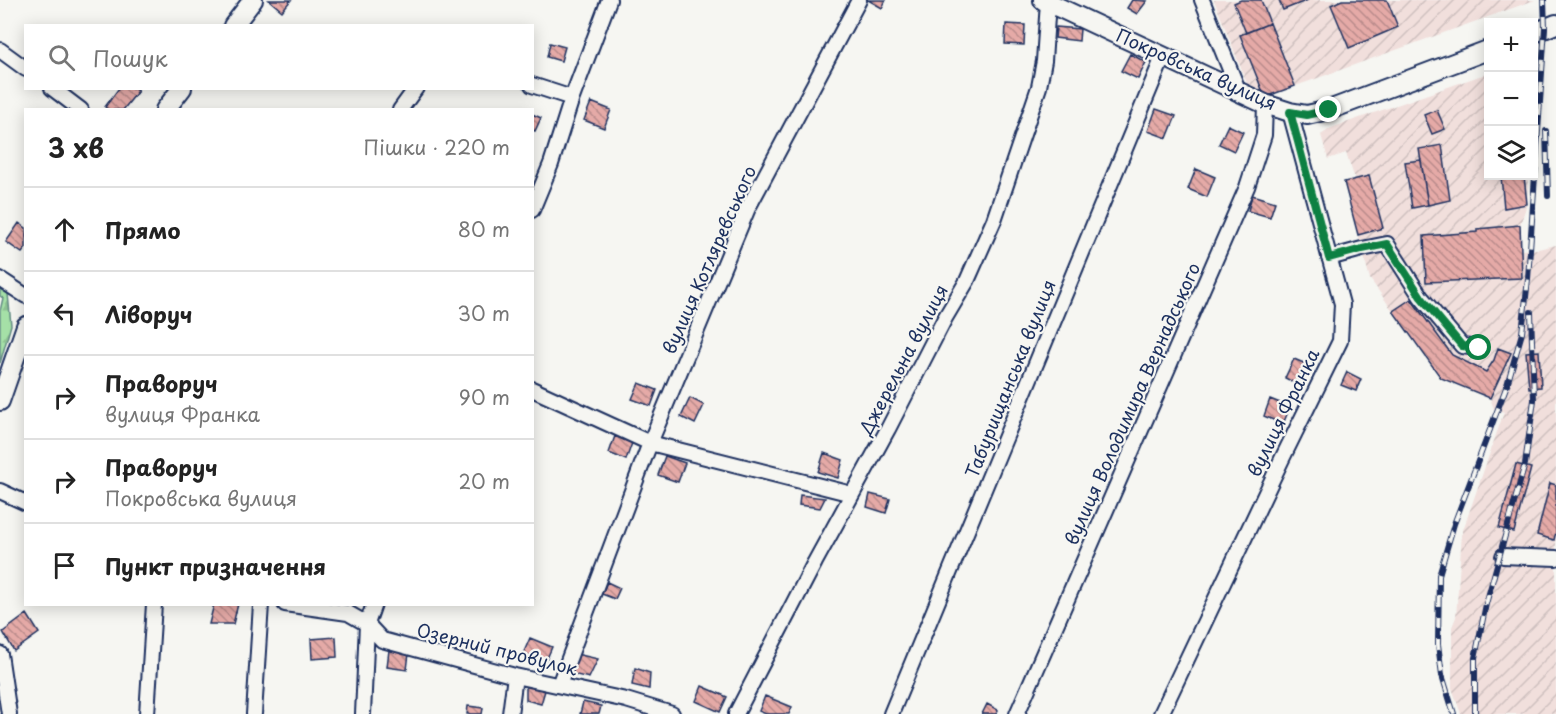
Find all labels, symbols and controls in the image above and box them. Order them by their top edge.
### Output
map controls [1484,18,1538,180]
button: + [1484,18,1538,72]
street label: Покровська вулиця [1112,21,1281,116]
search box [24,24,534,90]
icon: search [45,41,78,74]
text: Пошук [93,41,168,74]
button: − [1484,72,1538,126]
route end [1315,96,1341,122]
button: layers [1484,126,1538,180]
text: 3 хв [48,128,104,167]
text: Пішки · 220 m [363,132,510,162]
street label: вулиця Котляревського [655,161,762,358]
icon: ahead [48,213,81,246]
text: Прямо [105,213,180,246]
text: 80 m [458,214,510,244]
street label: вулиця Володимира Вернадського [1057,258,1206,549]
street label: Табурищанська вулиця [958,275,1062,481]
street label: Джерельна вулиця [851,279,954,440]
icon: left [48,297,81,330]
text: Ліворуч [105,297,192,330]
text: 30 m [457,298,510,328]
route start [1465,334,1491,360]
street label: вулиця Франка [1240,343,1326,481]
text: Праворуч [105,366,218,399]
icon: right [48,381,81,414]
text: 90 m [459,382,510,412]
text: вулиця Франка [105,399,260,429]
text: Праворуч [105,450,218,483]
icon: right [48,465,81,498]
text: 20 m [458,466,510,496]
text: Покровська вулиця [105,483,297,513]
icon: arrive [48,549,81,582]
text: Пункт призначення [105,549,326,582]
street label: Озерний провулок [414,616,581,682]

